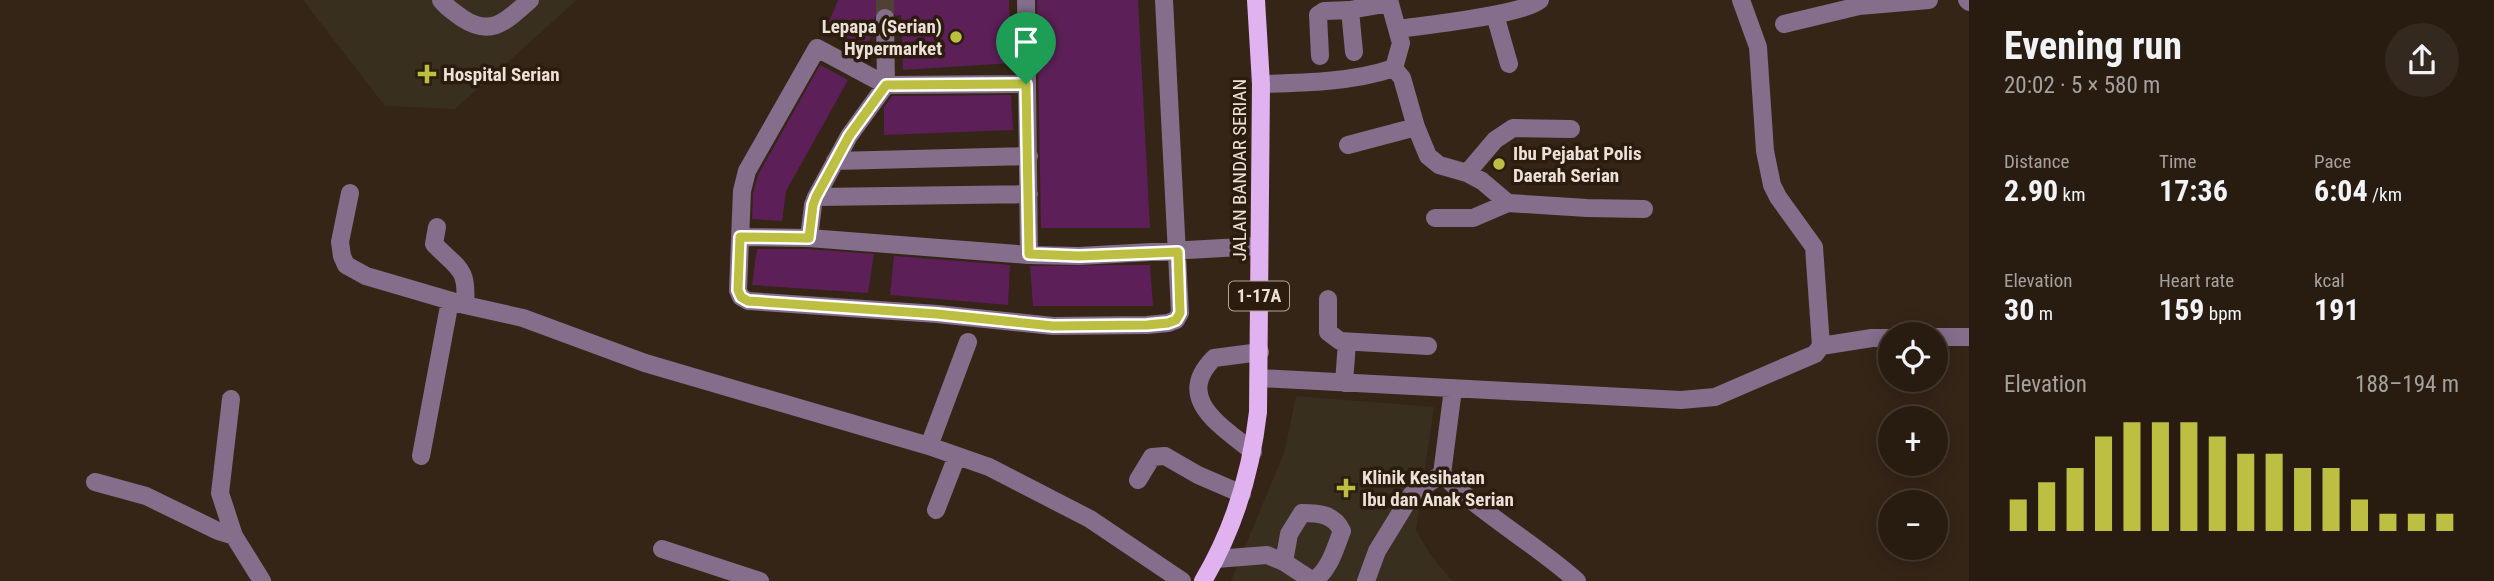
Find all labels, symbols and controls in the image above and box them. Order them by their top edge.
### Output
pin [996,12.0,1056,84]
place label: Lepapa (Serian) Hypermarket [822,15,942,60]
icon: arrive [1007,23,1045,61]
button: share [2385,23,2459,97]
text: Evening run [2004,24,2182,68]
marker: Lepapa (Serian) Hypermarket [948,29,964,45]
place label: Hospital Serian [443,63,560,86]
marker: Hospital Serian [417,64,437,84]
text: 20:02 · 5 × 580 m [2004,72,2160,99]
street label: JALAN BANDAR SERIAN [1228,79,1251,261]
place label: Ibu Pejabat Polis Daerah Serian [1513,142,1642,187]
text: Distance [2004,150,2069,173]
text: Time [2159,150,2196,173]
text: Pace [2314,150,2351,173]
marker: Ibu Pejabat Polis Daerah Serian [1491,156,1507,172]
text: 2.90 [2004,173,2058,208]
text: 17:36 [2159,173,2228,208]
text: 6:04 [2314,173,2368,208]
text: km [2058,183,2085,206]
text: /km [2368,183,2402,206]
text: Elevation [2004,269,2072,292]
text: Heart rate [2159,269,2234,292]
text: kcal [2314,269,2345,292]
road number: 1-17A [1229,282,1289,310]
text: 30 [2004,292,2034,327]
text: 159 [2159,292,2204,327]
text: 191 [2314,292,2359,327]
text: m [2034,302,2053,325]
text: bpm [2204,302,2242,325]
map controls [1878,322,1948,560]
button: locate [1878,322,1948,392]
text: Elevation [2004,371,2087,398]
text: 188–194 m [2355,371,2459,398]
button: + [1878,406,1948,476]
place label: Klinik Kesihatan Ibu dan Anak Serian [1362,466,1514,511]
marker: Klinik Kesihatan Ibu dan Anak Serian [1336,478,1356,498]
button: − [1878,490,1948,560]

